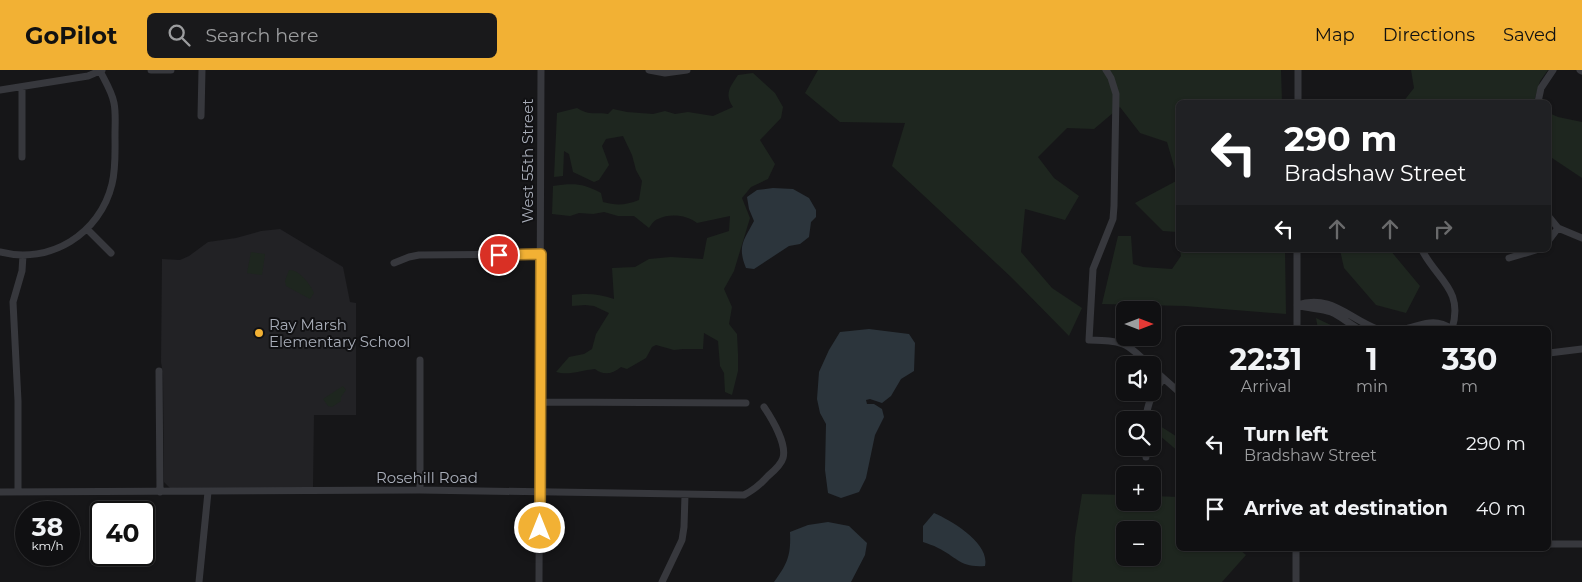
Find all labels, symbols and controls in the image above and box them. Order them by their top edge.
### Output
search box [147,13,497,58]
text: GoPilot [25,21,117,50]
icon: search [165,21,193,49]
text: Search here [205,24,318,47]
text: Map [1315,24,1355,46]
text: Directions [1383,24,1475,46]
text: Saved [1503,24,1557,46]
street label: West 55th Street [518,99,537,223]
text: 290 m [1284,117,1397,160]
icon: left [1201,120,1266,185]
text: Bradshaw Street [1284,160,1466,187]
icon: left [1270,215,1298,243]
icon: ahead [1323,215,1351,243]
icon: ahead [1376,215,1404,243]
icon: right [1429,215,1457,243]
pin [478,234,520,276]
icon: arrive [485,241,513,269]
north arrow [1116,301,1161,346]
map controls [1116,301,1161,566]
place label: Ray Marsh Elementary School [269,315,410,351]
marker: Ray Marsh Elementary School [253,327,265,339]
text: 22:31 [1230,341,1302,378]
text: 1 [1366,341,1378,378]
text: 330 [1442,341,1497,378]
button: sound [1116,356,1161,401]
text: Arrival [1241,377,1291,396]
text: min [1356,377,1388,396]
text: m [1461,377,1478,396]
button: search [1116,411,1161,456]
text: Turn left [1244,423,1329,446]
icon: left [1201,430,1229,458]
text: 290 m [1466,432,1526,455]
text: Bradshaw Street [1244,446,1377,465]
button: + [1116,466,1161,511]
street label: Rosehill Road [376,468,478,487]
icon: arrive [1201,495,1229,523]
text: Arrive at destination [1244,497,1448,520]
text: 40 m [1476,497,1526,520]
speed limit sign: 40 [90,501,155,566]
position arrow [513,501,565,553]
text: 38 [32,512,63,542]
button: − [1116,521,1161,566]
text: km/h [31,538,64,553]

